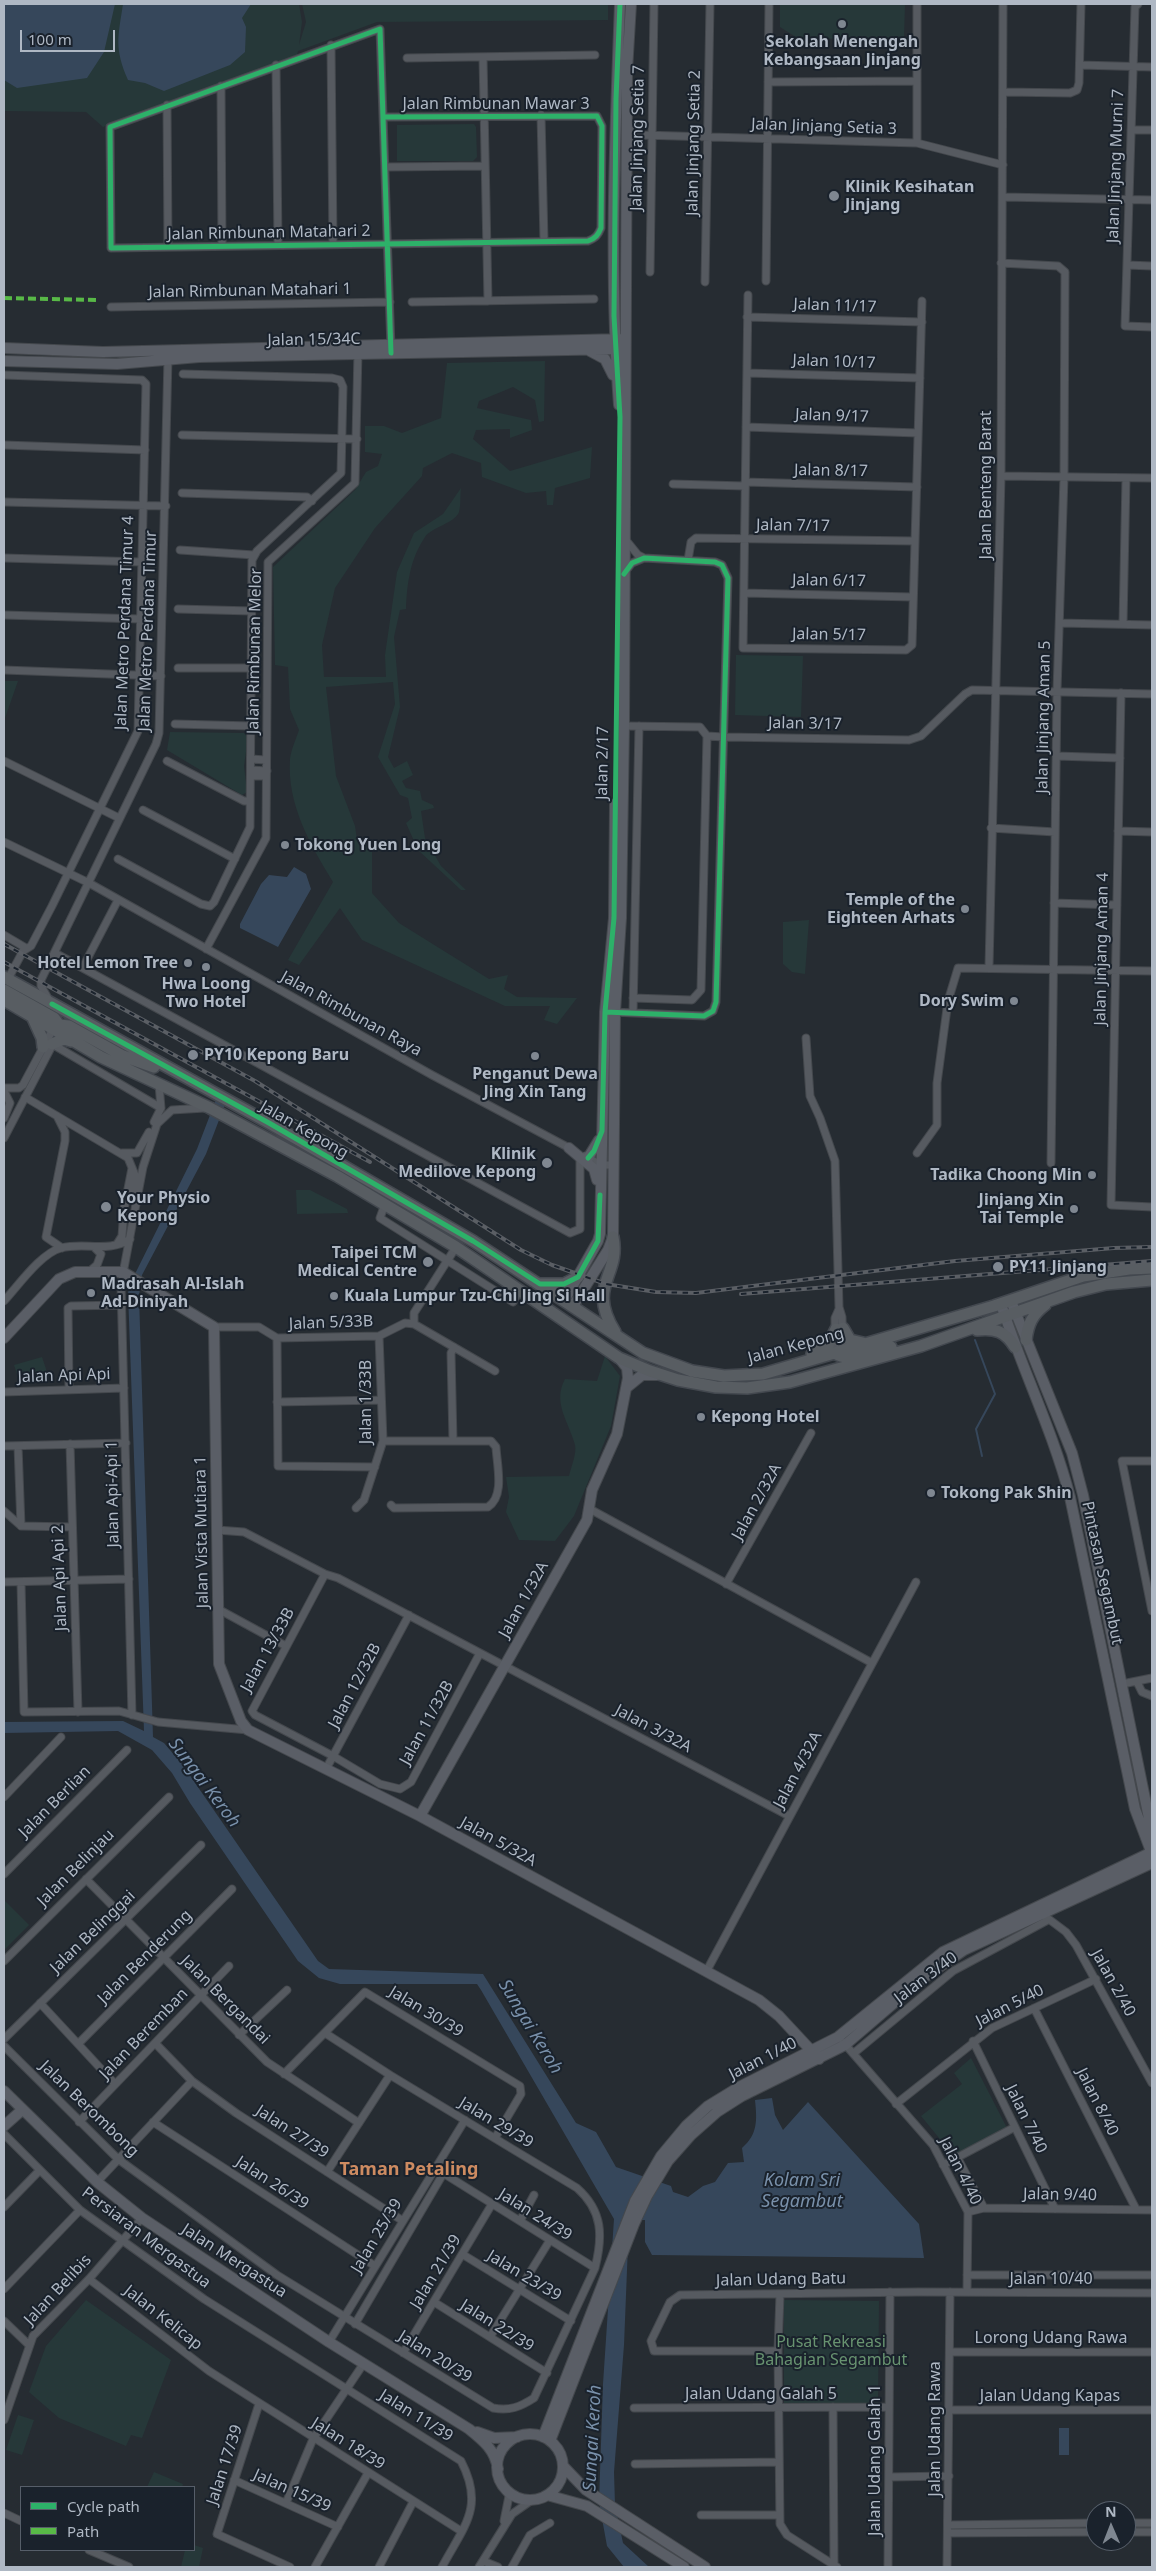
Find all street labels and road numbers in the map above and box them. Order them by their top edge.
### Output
street label: Jalan Jinjang Setia 7 [627,65,649,211]
street label: Jalan Jinjang Setia 2 [683,70,705,216]
street label: Jalan Jinjang Murni 7 [1104,89,1128,243]
street label: Jalan Rimbunan Mawar 3 [402,94,590,114]
street label: Jalan Jinjang Setia 3 [751,115,897,139]
street label: Jalan Rimbunan Matahari 2 [167,222,371,244]
street label: Jalan Rimbunan Matahari 1 [148,280,352,302]
street label: Jalan 11/17 [793,295,877,317]
street label: Jalan 15/34C [267,330,361,350]
street label: Jalan 10/17 [792,351,876,373]
street label: Jalan 9/17 [795,405,869,427]
street label: Jalan Benteng Barat [976,411,996,559]
street label: Jalan 8/17 [794,461,868,481]
street label: Jalan Metro Perdana Timur 4 [112,515,138,731]
street label: Jalan 7/17 [756,516,830,536]
street label: Jalan Metro Perdana Timur [135,530,161,732]
street label: Jalan Rimbunan Melor [244,568,266,734]
street label: Jalan 6/17 [792,571,866,591]
street label: Jalan 5/17 [792,625,866,645]
street label: Jalan Jinjang Aman 5 [1033,640,1055,794]
street label: Jalan 3/17 [768,714,842,734]
street label: Jalan 2/17 [593,726,613,800]
street label: Jalan Jinjang Aman 4 [1091,872,1113,1026]
street label: Jalan Rimbunan Raya [277,967,425,1061]
street label: Jalan Kepong [256,1097,352,1163]
street label: Jalan 5/33B [289,1312,373,1334]
street label: Jalan Kepong [746,1324,846,1368]
street label: Jalan 1/33B [356,1360,376,1444]
street label: Jalan Api Api [17,1365,111,1387]
street label: Jalan Api-Api 1 [102,1440,124,1548]
street label: Jalan Vista Mutiara 1 [191,1456,213,1608]
street label: Jalan 2/32A [728,1461,786,1543]
street label: Pintasan Segambut [1077,1499,1127,1647]
street label: Jalan Api Api 2 [49,1525,71,1631]
street label: Jalan 1/32A [495,1559,553,1641]
street label: Jalan 13/33B [237,1604,299,1696]
street label: Jalan 12/32B [325,1640,385,1732]
street label: Jalan 11/32B [396,1677,458,1769]
street label: Jalan 3/32A [611,1701,695,1757]
street label: Jalan 4/32A [770,1728,826,1812]
street label: Jalan Berlian [15,1762,95,1842]
street label: Jalan 5/32A [457,1813,539,1871]
street label: Jalan Belinjau [33,1825,119,1911]
street label: Jalan Belinggai [46,1887,140,1977]
street label: Jalan Benderung [94,1906,196,2008]
street label: Jalan 2/40 [1087,1946,1139,2020]
street label: Jalan 3/40 [891,1948,961,2008]
street label: Jalan Bergandai [176,1951,274,2049]
street label: Jalan 5/40 [973,1981,1047,2031]
street label: Jalan 30/39 [385,1982,467,2042]
street label: Jalan Beremban [96,1985,192,2083]
street label: Jalan 1/40 [726,2034,800,2084]
street label: Jalan Berombong [36,2057,142,2161]
street label: Jalan 8/40 [1072,2065,1122,2139]
street label: Jalan 7/40 [1001,2082,1051,2156]
street label: Jalan 29/39 [455,2093,537,2153]
street label: Jalan 27/39 [252,2101,332,2163]
street label: Jalan 4/40 [935,2134,985,2208]
street label: Jalan 26/39 [232,2152,312,2214]
street label: Persiaran Mergastua [78,2183,214,2293]
street label: Jalan 24/39 [495,2185,575,2245]
street label: Jalan 9/40 [1023,2185,1097,2205]
street label: Jalan 25/39 [347,2195,407,2277]
street label: Jalan Mergastua [178,2220,290,2302]
street label: Jalan 21/39 [406,2231,466,2313]
street label: Jalan 23/39 [483,2246,565,2306]
street label: Jalan Belibis [20,2251,96,2329]
street label: Jalan Udang Batu [716,2269,846,2291]
street label: Jalan 10/40 [1009,2269,1093,2289]
street label: Jalan Kelicap [120,2281,206,2355]
street label: Jalan 22/39 [457,2296,537,2356]
street label: Jalan 20/39 [395,2327,475,2387]
street label: Lorong Udang Rawa [975,2328,1127,2348]
street label: Jalan Udang Rawa [925,2361,945,2497]
street label: Jalan Udang Galah 5 [685,2384,837,2404]
street label: Jalan Udang Galah 1 [865,2384,885,2536]
street label: Jalan 11/39 [376,2386,456,2446]
street label: Jalan Udang Kapas [980,2386,1120,2406]
street label: Jalan 18/39 [308,2414,388,2474]
street label: Jalan 17/39 [203,2423,247,2507]
street label: Jalan 15/39 [250,2465,334,2517]

